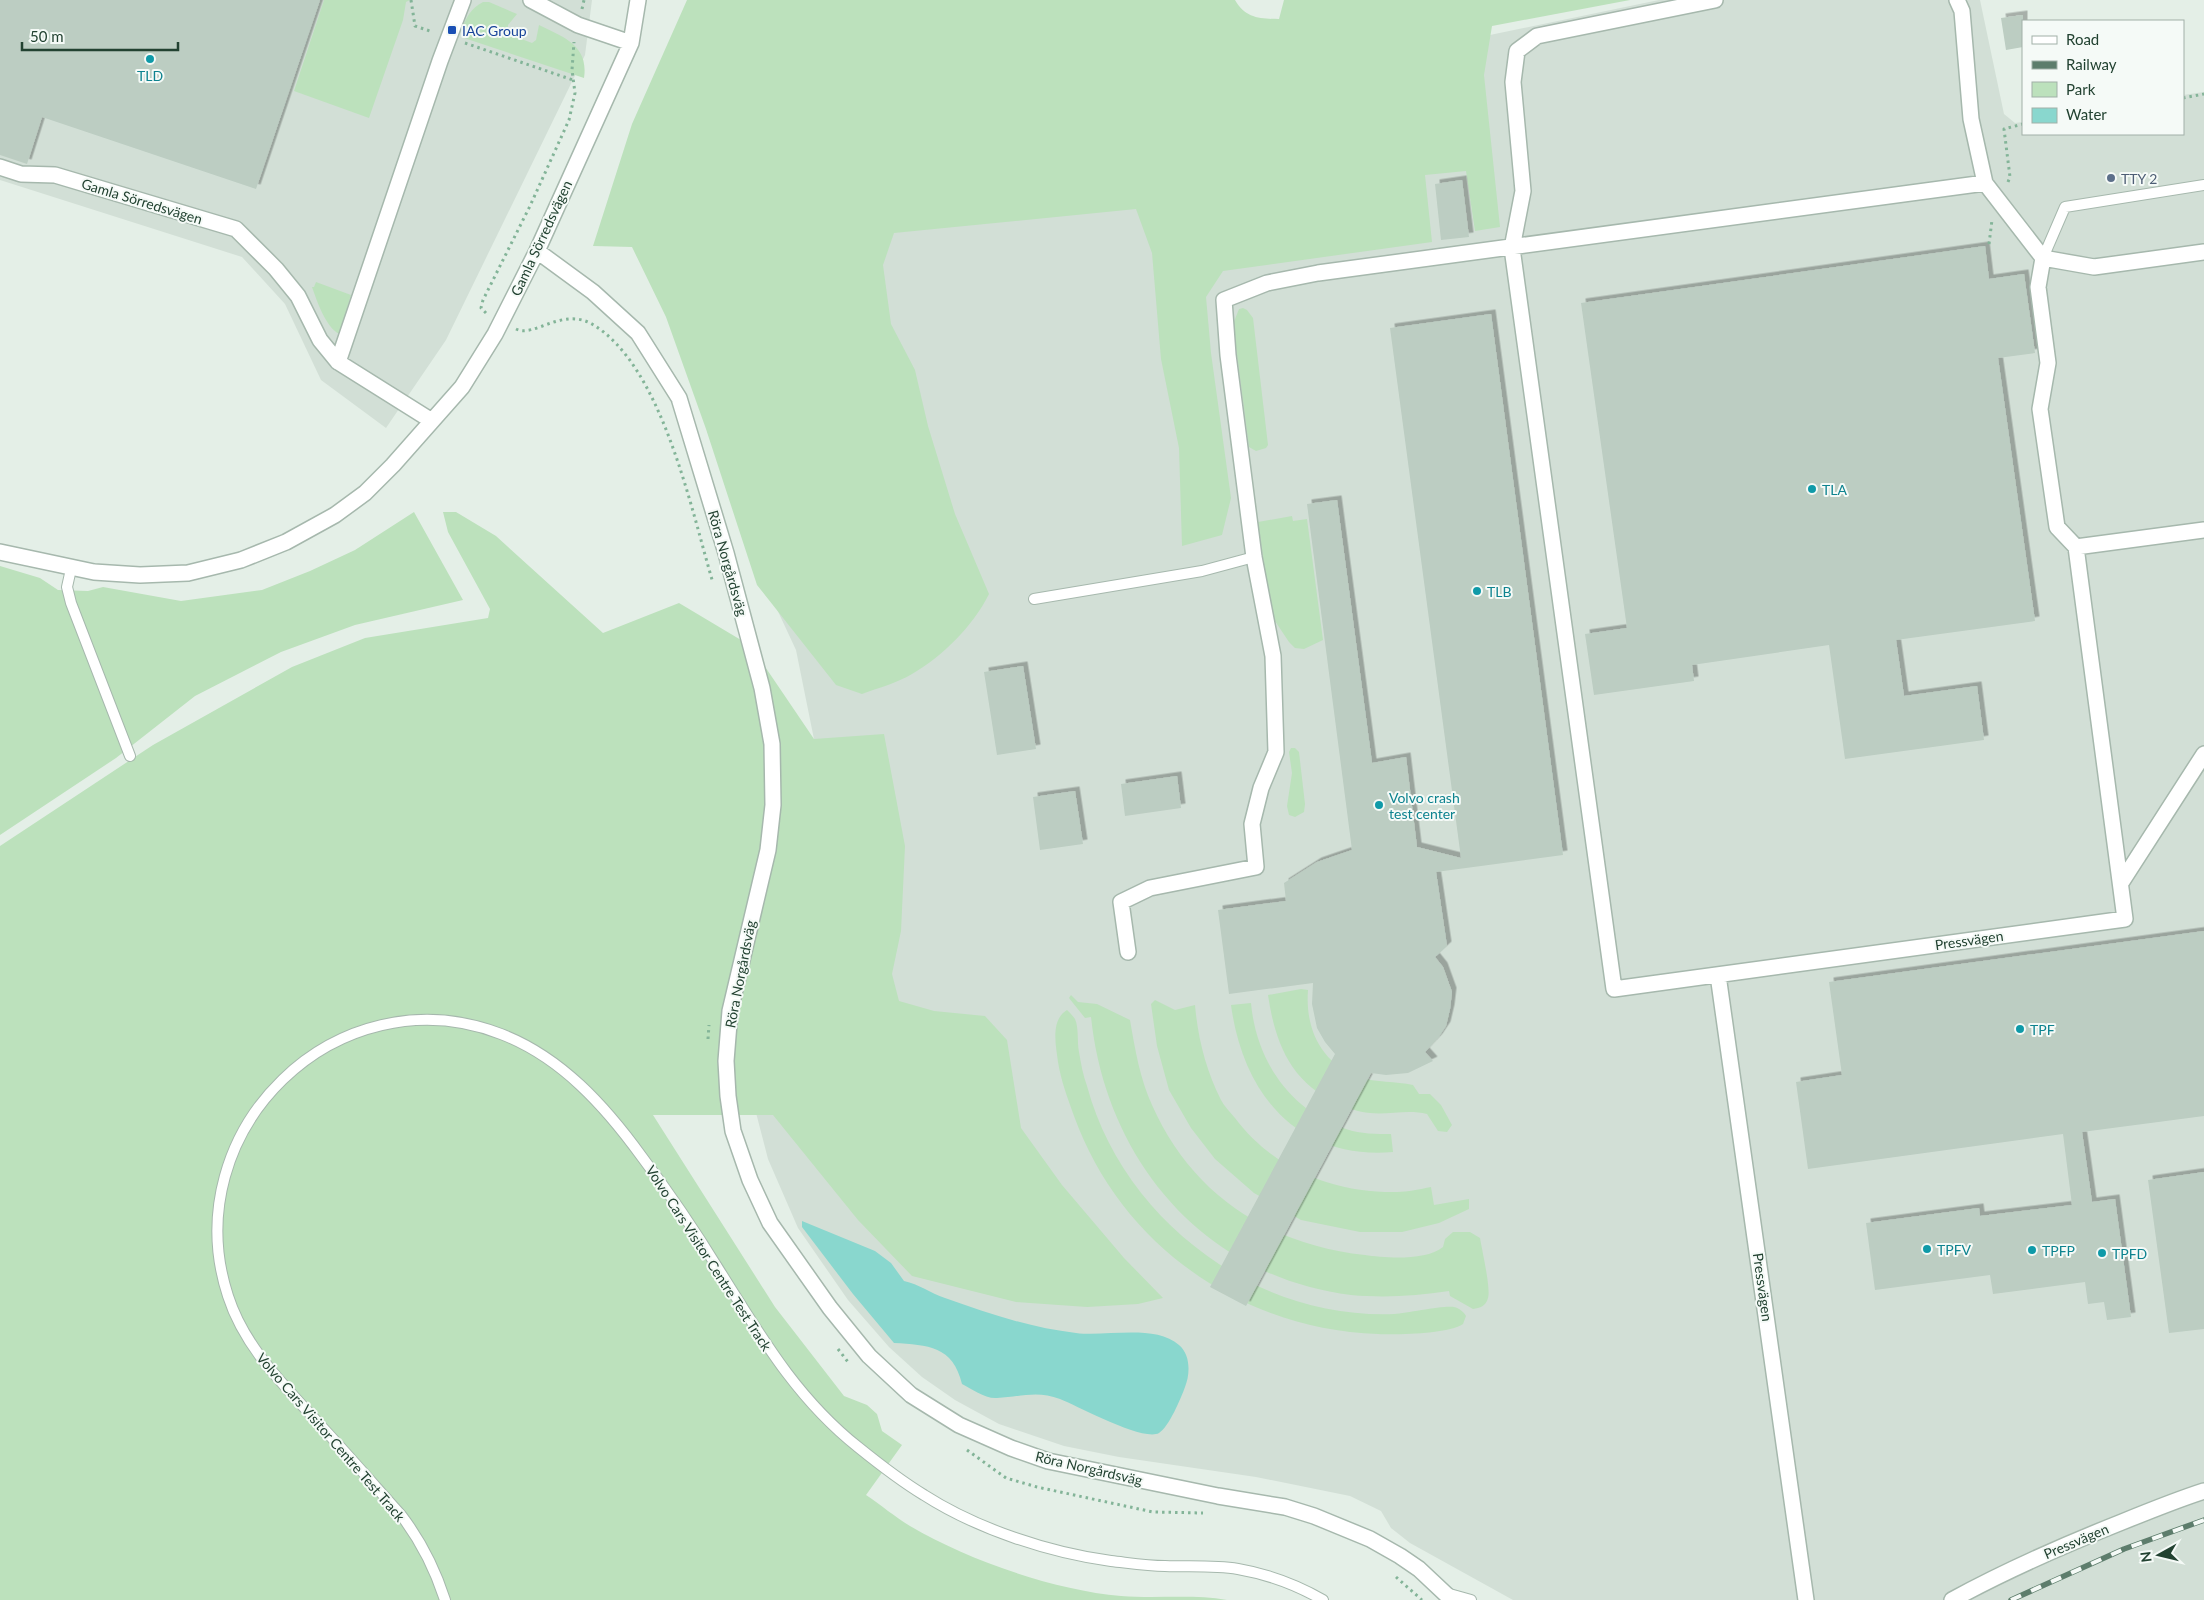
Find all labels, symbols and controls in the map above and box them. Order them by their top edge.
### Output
scale bar [22,20,179,52]
legend [2022,20,2184,135]
place label: IAC Group [462,22,527,39]
marker: IAC Group [446,24,458,36]
text: 50 m [30,27,64,45]
text: Road [2066,30,2099,48]
marker: TLD [144,53,156,65]
text: Railway [2066,55,2117,73]
place label: TLD [137,67,163,84]
text: Park [2066,80,2096,98]
text: Water [2066,105,2107,123]
place label: TTY 2 [2121,170,2157,187]
marker: TTY 2 [2105,172,2117,184]
street label: Gamla Sörredsvägen [80,175,204,227]
street label: Gamla Sörredsvägen [507,178,575,298]
place label: TLA [1822,481,1847,498]
marker: TLA [1806,483,1818,495]
street label: Röra Norgårdsväg [705,508,751,618]
place label: TLB [1487,583,1512,600]
marker: TLB [1471,585,1483,597]
place label: Volvo crash test center [1389,789,1460,822]
marker: Volvo crash test center [1373,799,1385,811]
street label: Röra Norgårdsväg [721,919,759,1029]
street label: Pressvägen [1934,927,2004,953]
place label: TPF [2030,1021,2055,1038]
marker: TPF [2014,1023,2026,1035]
street label: Volvo Cars Visitor Centre Test Track [643,1162,776,1355]
place label: TPFV [1937,1241,1972,1258]
place label: TPFP [2042,1242,2075,1259]
marker: TPFV [1921,1243,1933,1255]
marker: TPFP [2026,1244,2038,1256]
place label: TPFD [2112,1245,2147,1262]
marker: TPFD [2096,1247,2108,1259]
street label: Pressvägen [1750,1252,1776,1322]
street label: Volvo Cars Visitor Centre Test Track [253,1349,409,1525]
street label: Röra Norgårdsväg [1034,1447,1144,1489]
street label: Pressvägen [2041,1520,2111,1562]
north arrow [2134,1530,2184,1580]
text: N [2136,1550,2155,1563]

